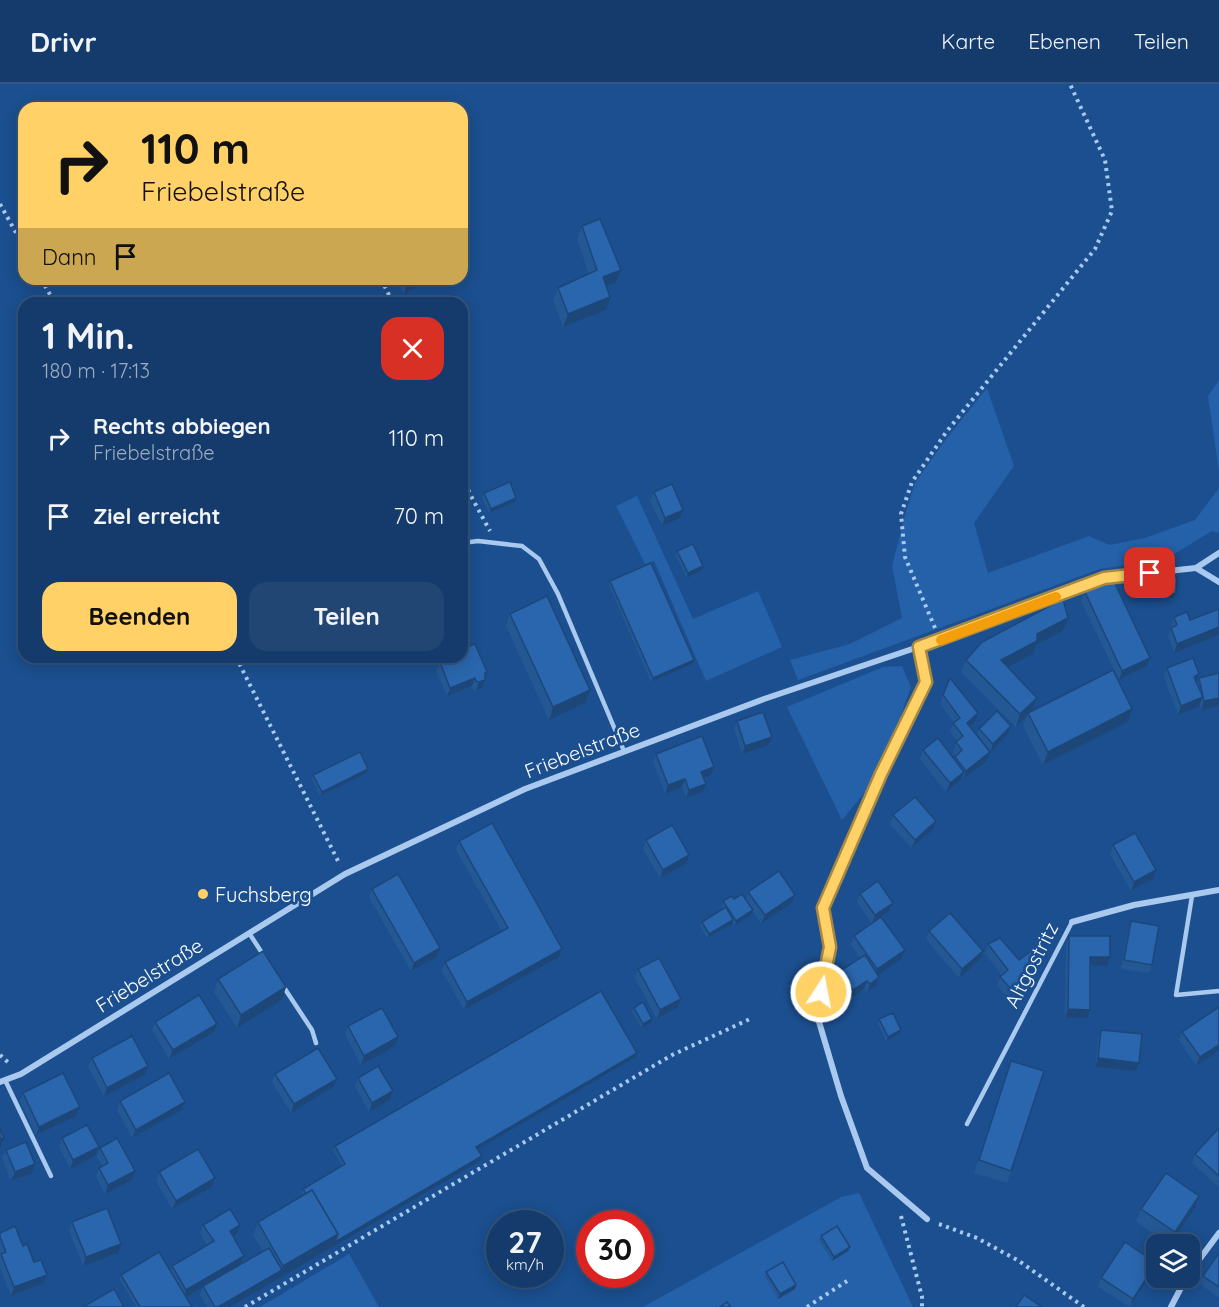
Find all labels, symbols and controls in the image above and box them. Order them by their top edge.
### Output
text: Drivr [30,24,97,59]
text: Karte [941,28,995,54]
text: Ebenen [1028,28,1101,54]
text: Teilen [1134,28,1189,54]
text: 110 m [141,122,250,175]
icon: right [42,126,120,204]
text: Friebelstraße [141,174,305,208]
icon: arrive [109,240,142,273]
text: Dann [42,243,97,271]
text: 1 Min. [42,313,134,358]
button: close [381,317,444,380]
text: 180 m · 17:13 [42,358,150,383]
text: Rechts abbiegen [93,412,271,440]
icon: right [42,422,75,455]
text: 110 m [389,424,444,452]
text: Friebelstraße [93,440,215,465]
icon: arrive [42,500,75,533]
text: Ziel erreicht [93,502,221,530]
text: 70 m [394,502,444,530]
pin [1124,547,1175,598]
icon: arrive [1133,556,1166,589]
button: Beenden [42,582,237,651]
button: Teilen [249,582,444,651]
street label: Friebelstraße [521,717,643,783]
place label: Fuchsberg [215,882,312,907]
marker: Fuchsberg [196,887,210,901]
street label: Altgostritz [999,918,1063,1012]
street label: Friebelstraße [91,932,207,1018]
position arrow [789,960,853,1024]
speed limit sign: 30 [576,1210,654,1288]
text: 27 [508,1223,542,1261]
map controls [1146,1234,1200,1288]
button: layers [1146,1234,1200,1288]
text: km/h [506,1255,544,1274]

